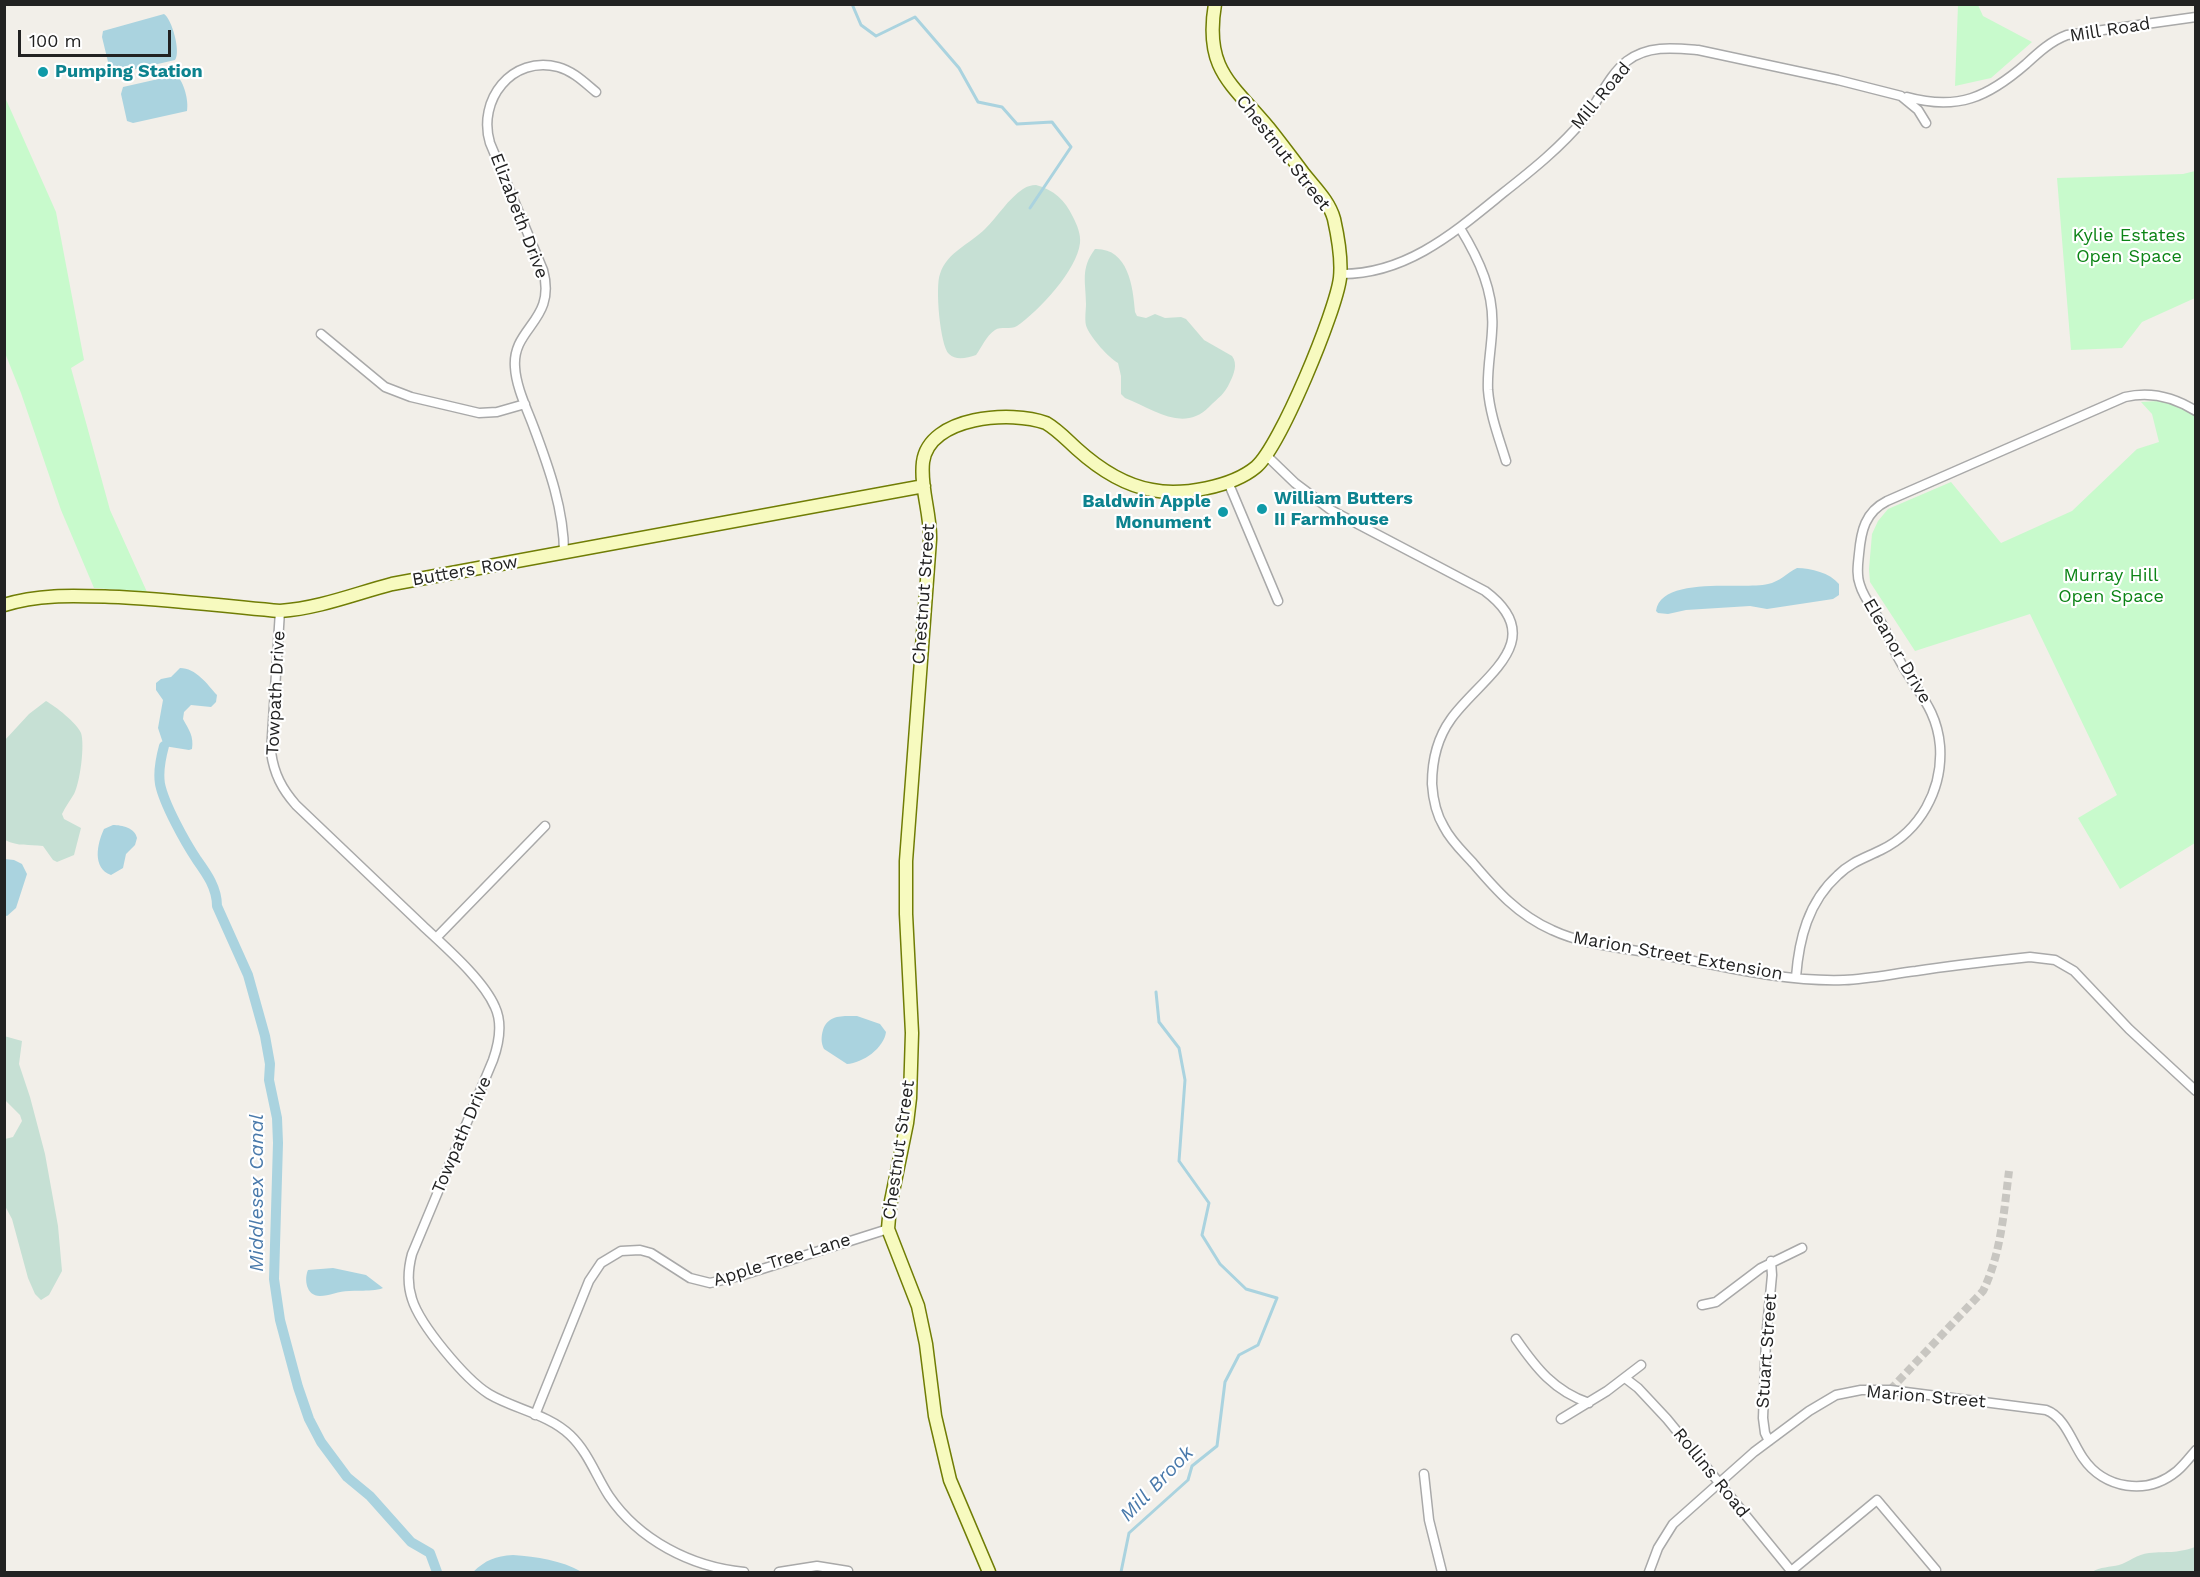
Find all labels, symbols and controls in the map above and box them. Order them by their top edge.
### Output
street label: Mill Road [2068,13,2152,47]
scale bar [21,18,174,56]
text: 100 m [29,30,82,51]
street label: Mill Road [1567,58,1635,134]
place label: Pumping Station [55,61,203,83]
marker: Pumping Station [36,65,50,79]
street label: Chestnut Street [1231,91,1335,215]
street label: Elizabeth Drive [485,150,553,282]
park label: Kylie Estates Open Space [2073,225,2185,268]
place label: William Butters II Farmhouse [1274,488,1413,530]
place label: Baldwin Apple Monument [1082,491,1211,534]
marker: William Butters II Farmhouse [1255,502,1269,516]
marker: Baldwin Apple Monument [1216,505,1230,519]
street label: Chestnut Street [908,523,940,665]
street label: Butters Row [410,551,520,591]
park label: Murray Hill Open Space [2058,565,2164,608]
street label: Eleanor Drive [1858,595,1936,707]
street label: Towpath Drive [262,630,290,756]
street label: Marion Street Extension [1572,927,1784,985]
street label: Towpath Drive [428,1073,496,1197]
street label: Chestnut Street [878,1079,920,1221]
water label: Middlesex Canal [245,1114,269,1272]
street label: Apple Tree Lane [711,1229,853,1291]
street label: Stuart Street [1752,1293,1782,1409]
street label: Marion Street [1865,1381,1987,1413]
street label: Rollins Road [1668,1424,1754,1522]
water label: Mill Brook [1115,1441,1199,1527]

